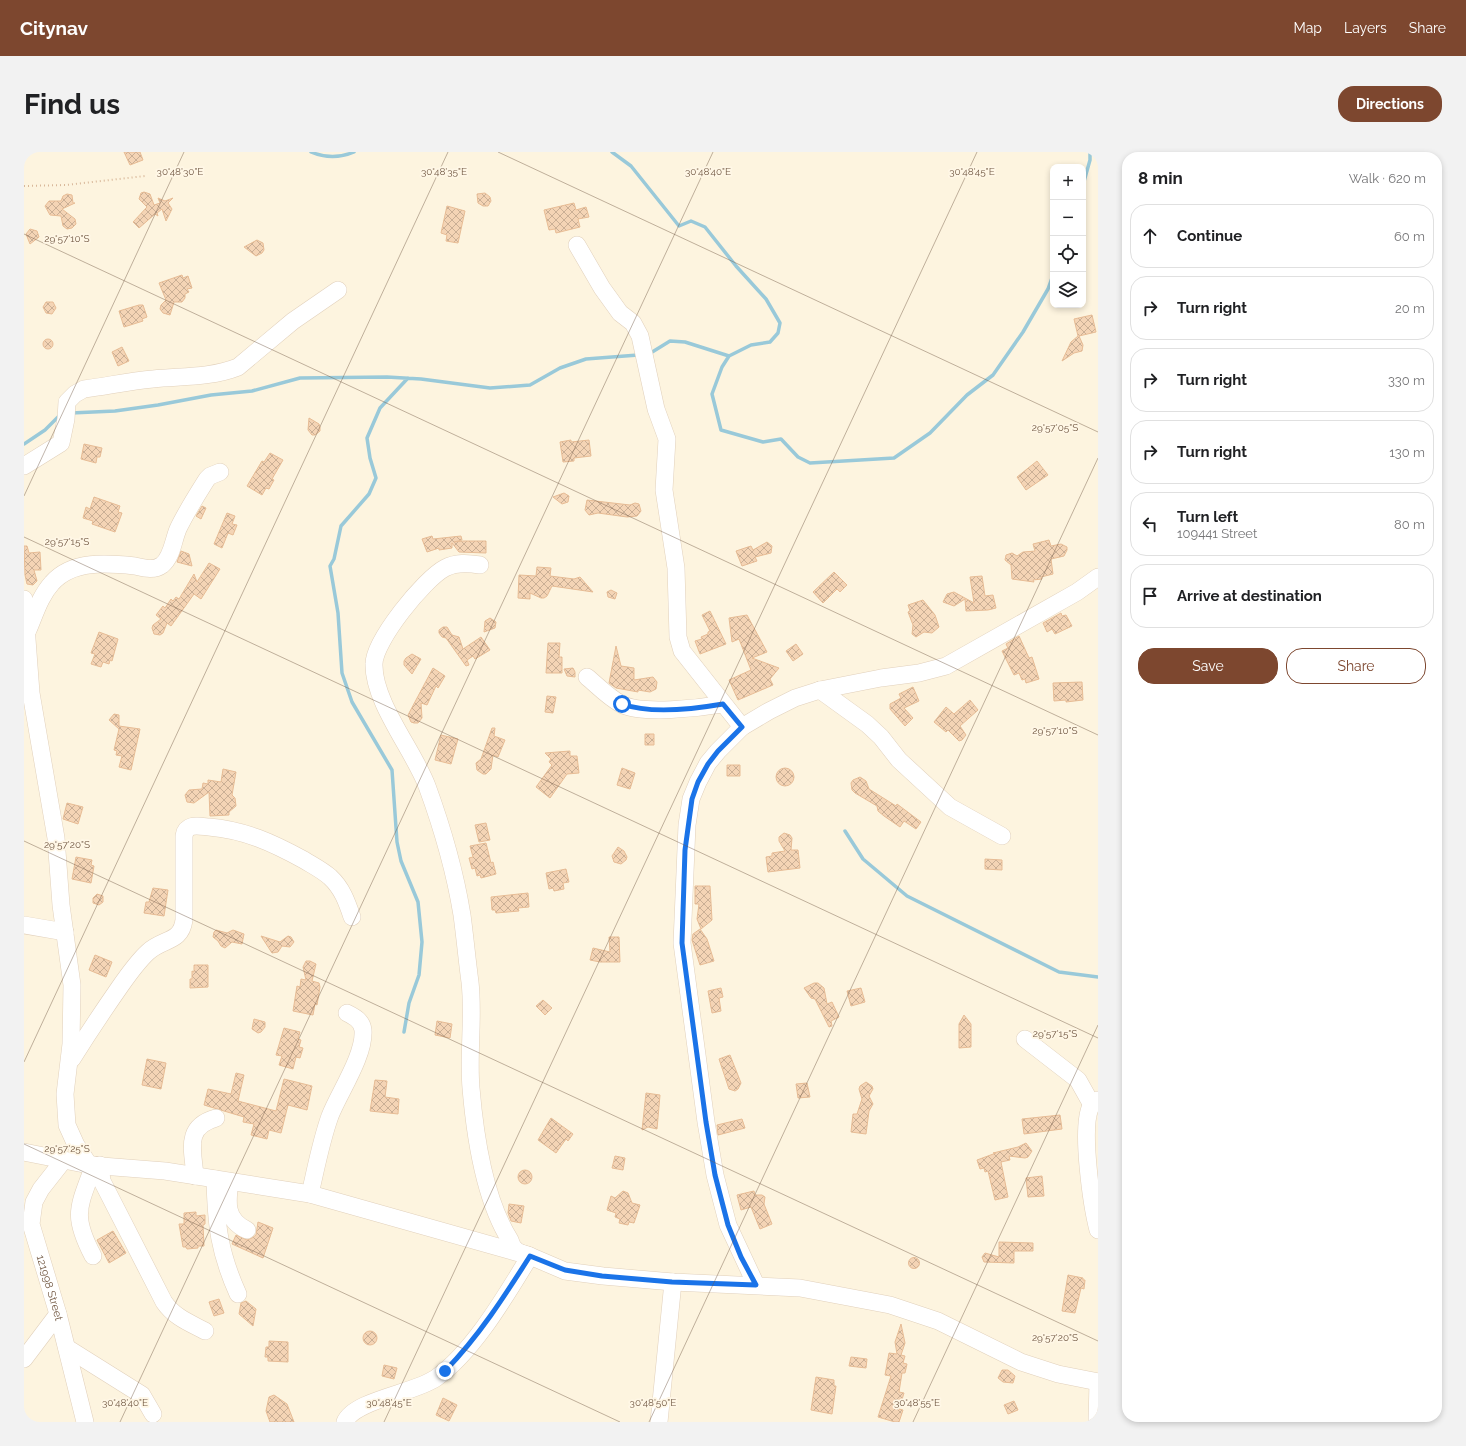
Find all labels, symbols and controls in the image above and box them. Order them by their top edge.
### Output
text: Citynav [20,17,88,39]
text: Map [1294,20,1322,36]
text: Layers [1344,20,1387,36]
text: Share [1409,20,1446,36]
button: Directions [1338,86,1442,122]
text: Find us [24,88,120,121]
map controls [1050,164,1086,308]
button: + [1050,164,1086,200]
text: 30°48'30"E [157,166,203,177]
text: 30°48'35"E [421,166,467,177]
text: 30°48'40"E [685,166,731,177]
text: 30°48'45"E [949,166,995,177]
text: 8 min [1138,168,1183,188]
text: Walk · 620 m [1349,171,1426,186]
button: − [1050,200,1086,236]
icon: ahead [1139,225,1161,247]
text: Continue [1177,227,1242,245]
text: 60 m [1394,229,1425,244]
text: 29°57'10"S [44,233,90,244]
button: locate [1050,236,1086,272]
button: layers [1050,272,1086,308]
icon: right [1139,297,1161,319]
text: Turn right [1177,299,1247,317]
text: 20 m [1395,301,1425,316]
icon: right [1139,369,1161,391]
text: Turn right [1177,371,1247,389]
text: 330 m [1388,373,1425,388]
text: 29°57'05"S [1032,422,1078,433]
icon: right [1139,441,1161,463]
text: Turn right [1177,443,1247,461]
text: 130 m [1389,445,1425,460]
text: Turn left [1177,508,1238,526]
icon: left [1139,513,1161,535]
text: 80 m [1394,517,1425,532]
text: 109441 Street [1177,526,1257,541]
text: 29°57'15"S [45,536,89,547]
icon: arrive [1139,585,1161,607]
text: Arrive at destination [1177,587,1322,605]
button: Save [1138,648,1278,684]
button: Share [1286,648,1426,684]
route start [613,695,631,713]
text: 29°57'10"S [1032,725,1078,736]
text: 29°57'20"S [44,839,90,850]
text: 29°57'15"S [1033,1028,1077,1039]
text: 29°57'25"S [44,1143,90,1154]
street label: 121998 Street [34,1253,65,1322]
text: 29°57'20"S [1032,1332,1078,1343]
route end [436,1362,454,1380]
text: 30°48'40"E [102,1397,148,1408]
text: 30°48'45"E [366,1397,412,1408]
text: 30°48'50"E [630,1397,676,1408]
text: 30°48'55"E [894,1397,940,1408]

